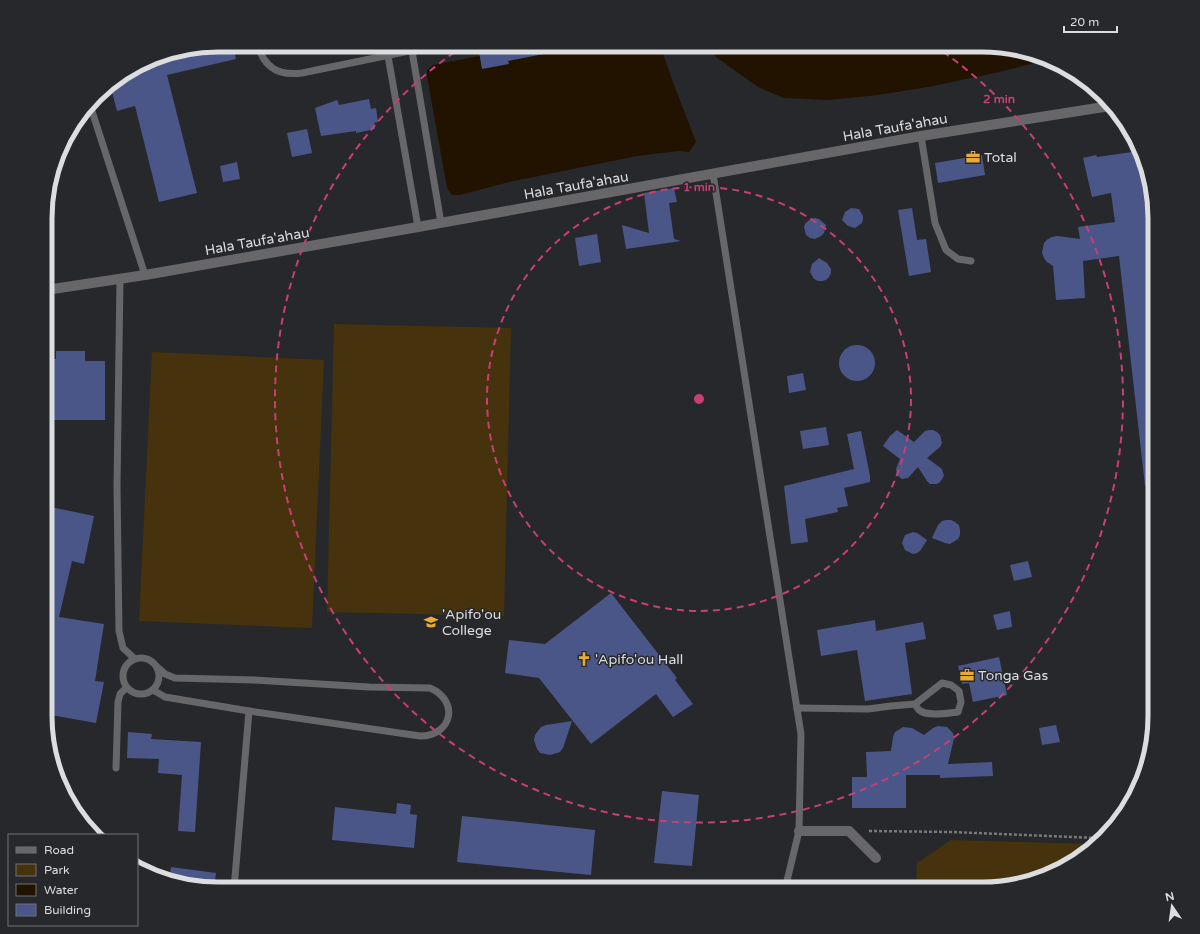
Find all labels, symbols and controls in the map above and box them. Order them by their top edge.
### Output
scale bar [1064,8,1117,34]
text: 20 m [1070,15,1099,29]
text: 2 min [983,92,1015,106]
street label: Hala Taufa'ahau [841,110,949,145]
office icon: Total [965,149,981,165]
place label: Total [984,149,1017,166]
street label: Hala Taufa'ahau [522,168,630,203]
text: 1 min [683,180,715,194]
street label: Hala Taufa'ahau [203,224,311,259]
centre of rings [692,392,706,406]
place label: 'Apifo'ou College [442,606,501,639]
school or university icon: 'Apifo'ou College [423,614,439,630]
church icon: 'Apifo'ou Hall [576,651,592,667]
place label: 'Apifo'ou Hall [595,651,683,668]
office icon: Tonga Gas [959,667,975,683]
place label: Tonga Gas [978,667,1048,684]
legend [8,834,138,926]
text: Road [44,843,74,857]
text: Park [44,863,70,877]
text: Water [44,883,79,897]
north arrow [1152,886,1192,926]
text: N [1164,889,1176,904]
text: Building [44,903,91,917]

